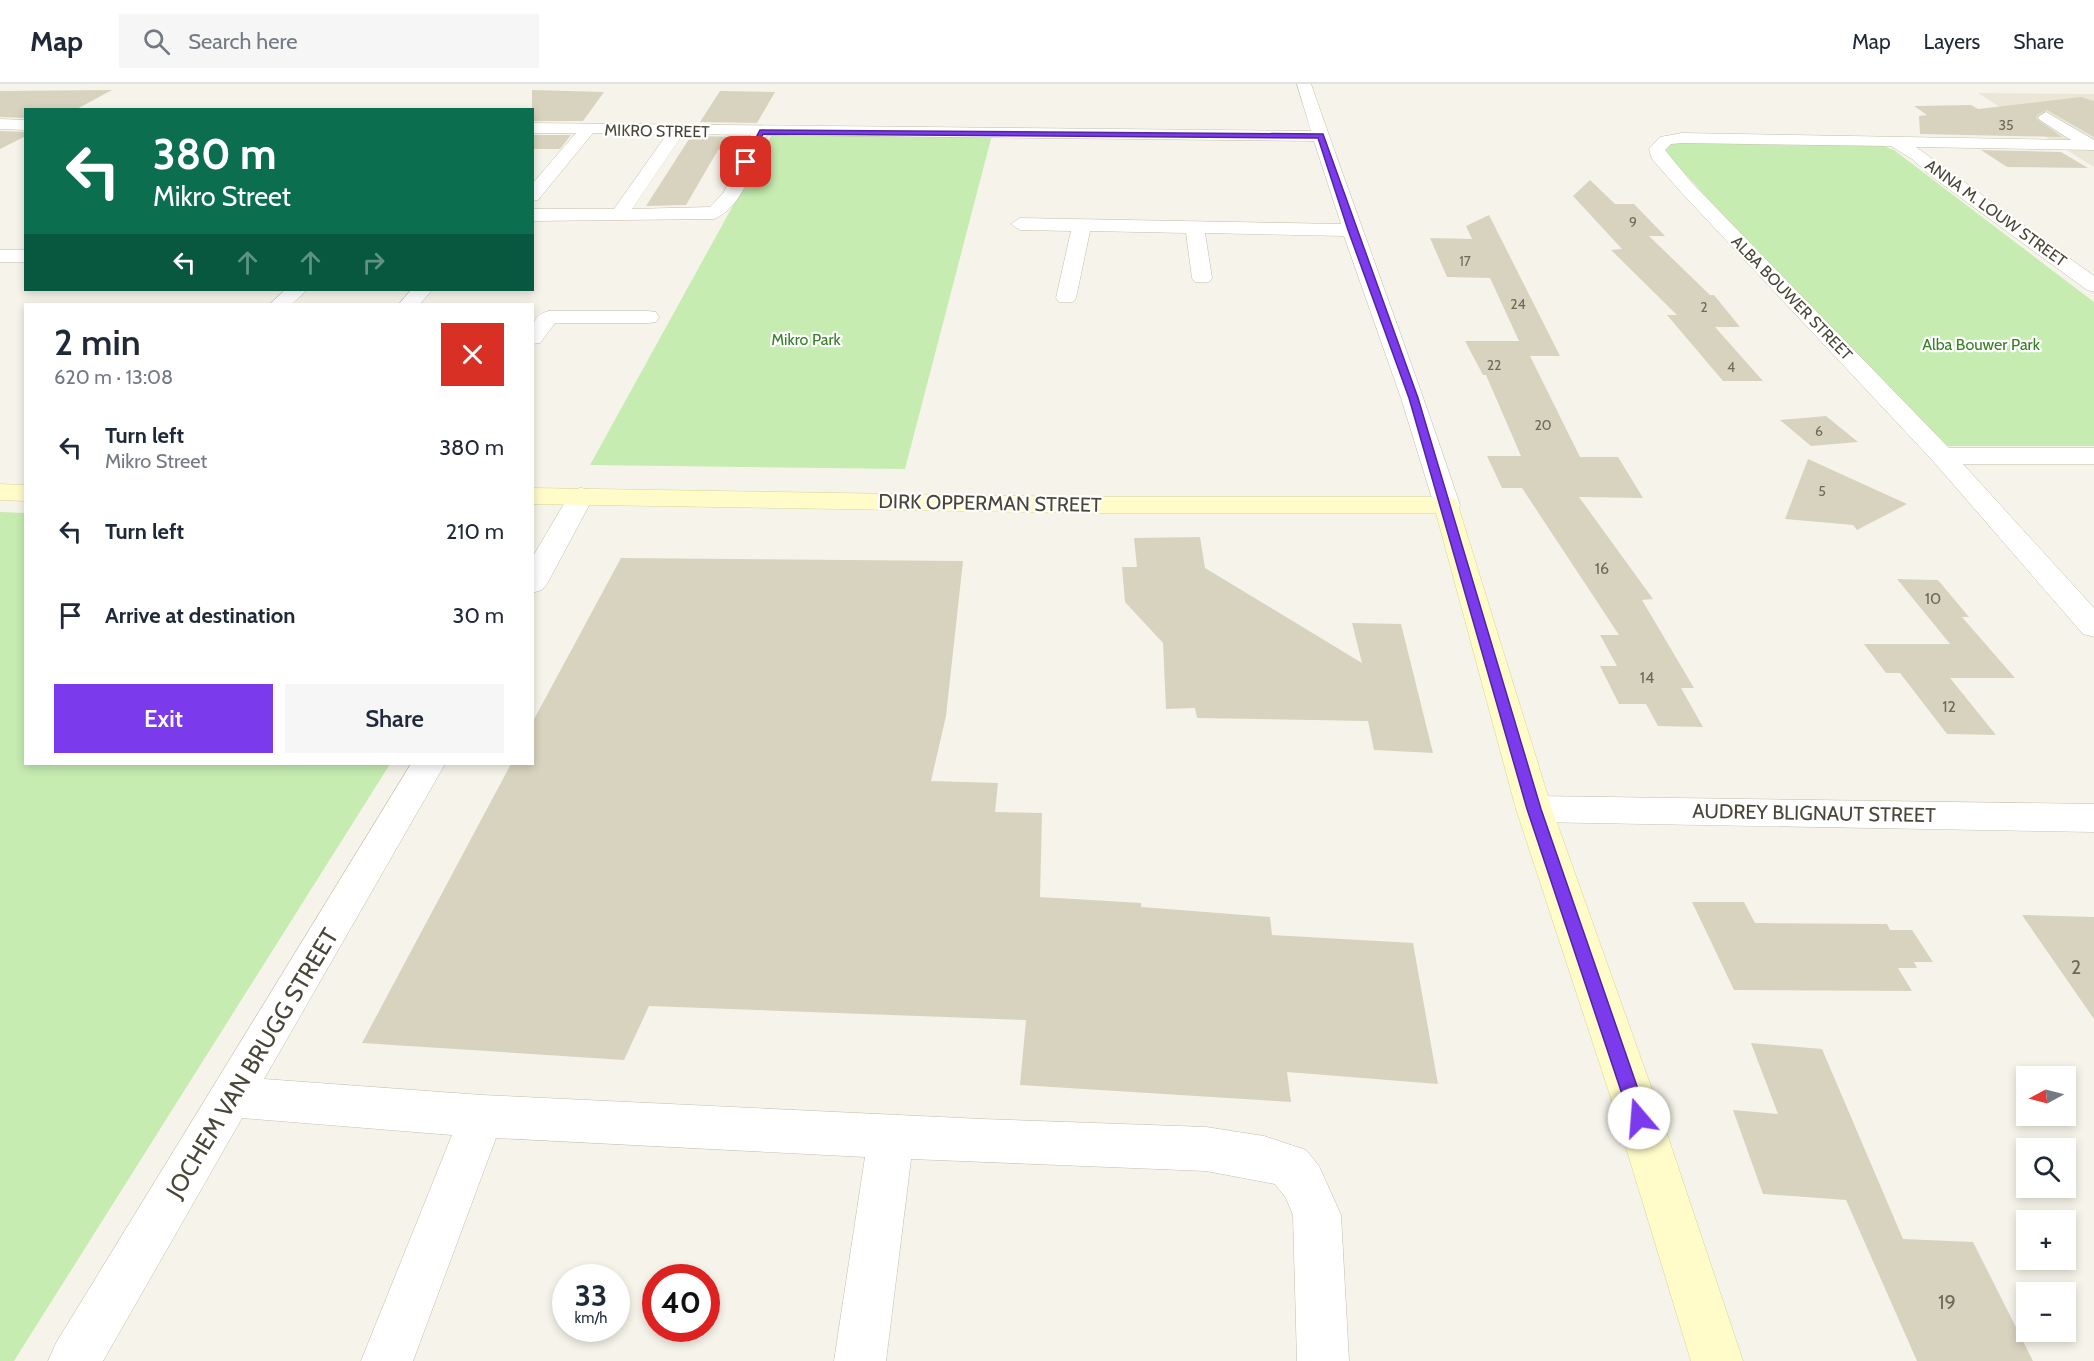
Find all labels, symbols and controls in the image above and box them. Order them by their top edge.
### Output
search box [119,14,539,68]
text: Map [30,24,83,58]
icon: search [140,25,173,58]
text: Search here [188,28,297,55]
text: Map [1852,29,1891,54]
text: Layers [1924,29,1980,54]
text: Share [2013,29,2064,54]
house number: 35 [1998,116,2014,134]
street label: MIKRO STREET [604,121,710,141]
text: 380 m [153,128,277,180]
icon: left [54,132,132,210]
pin [720,136,771,187]
icon: arrive [729,145,762,178]
street label: ANNA M. LOUW STREET [1922,155,2071,271]
text: Mikro Street [153,180,291,213]
house number: 9 [1629,213,1637,231]
street label: ALBA BOUWER STREET [1728,232,1857,364]
icon: left [168,246,201,279]
icon: ahead [231,246,264,279]
icon: ahead [294,246,327,279]
icon: right [357,246,390,279]
house number: 17 [1459,252,1471,270]
house number: 24 [1510,295,1526,313]
house number: 2 [1700,298,1708,316]
text: 2 min [54,320,141,364]
button: close [441,323,504,386]
park label: Mikro Park [771,330,842,349]
park label: Alba Bouwer Park [1922,335,2041,354]
house number: 22 [1487,356,1501,374]
house number: 4 [1727,358,1735,376]
text: 620 m · 13:08 [54,365,173,389]
house number: 20 [1534,416,1552,434]
text: Turn left [105,422,184,449]
house number: 6 [1815,422,1823,440]
icon: left [54,431,87,464]
text: 380 m [439,434,504,461]
text: Mikro Street [105,449,207,473]
house number: 5 [1818,482,1826,500]
street label: DIRK OPPERMAN STREET [878,489,1102,517]
icon: left [54,515,87,548]
text: Turn left [105,518,184,545]
text: 210 m [446,518,504,545]
house number: 16 [1595,559,1609,578]
house number: 10 [1925,589,1941,608]
icon: arrive [54,599,87,632]
text: Arrive at destination [105,602,295,629]
text: 30 m [452,602,504,629]
house number: 14 [1640,668,1654,687]
button: Exit [54,684,273,753]
button: Share [285,684,504,753]
house number: 12 [1942,697,1956,716]
street label: AUDREY BLIGNAUT STREET [1692,799,1936,827]
street label: JOCHEM VAN BRUGG STREET [159,923,344,1204]
house number: 2 [2071,955,2081,979]
north arrow [2016,1066,2076,1126]
map controls [2016,1066,2076,1342]
position arrow [1607,1086,1671,1150]
button: search [2016,1138,2076,1198]
button: + [2016,1210,2076,1270]
speed limit sign: 40 [642,1264,720,1342]
text: 33 [575,1277,607,1314]
button: − [2016,1282,2076,1342]
house number: 19 [1938,1290,1956,1314]
text: km/h [575,1309,607,1327]

